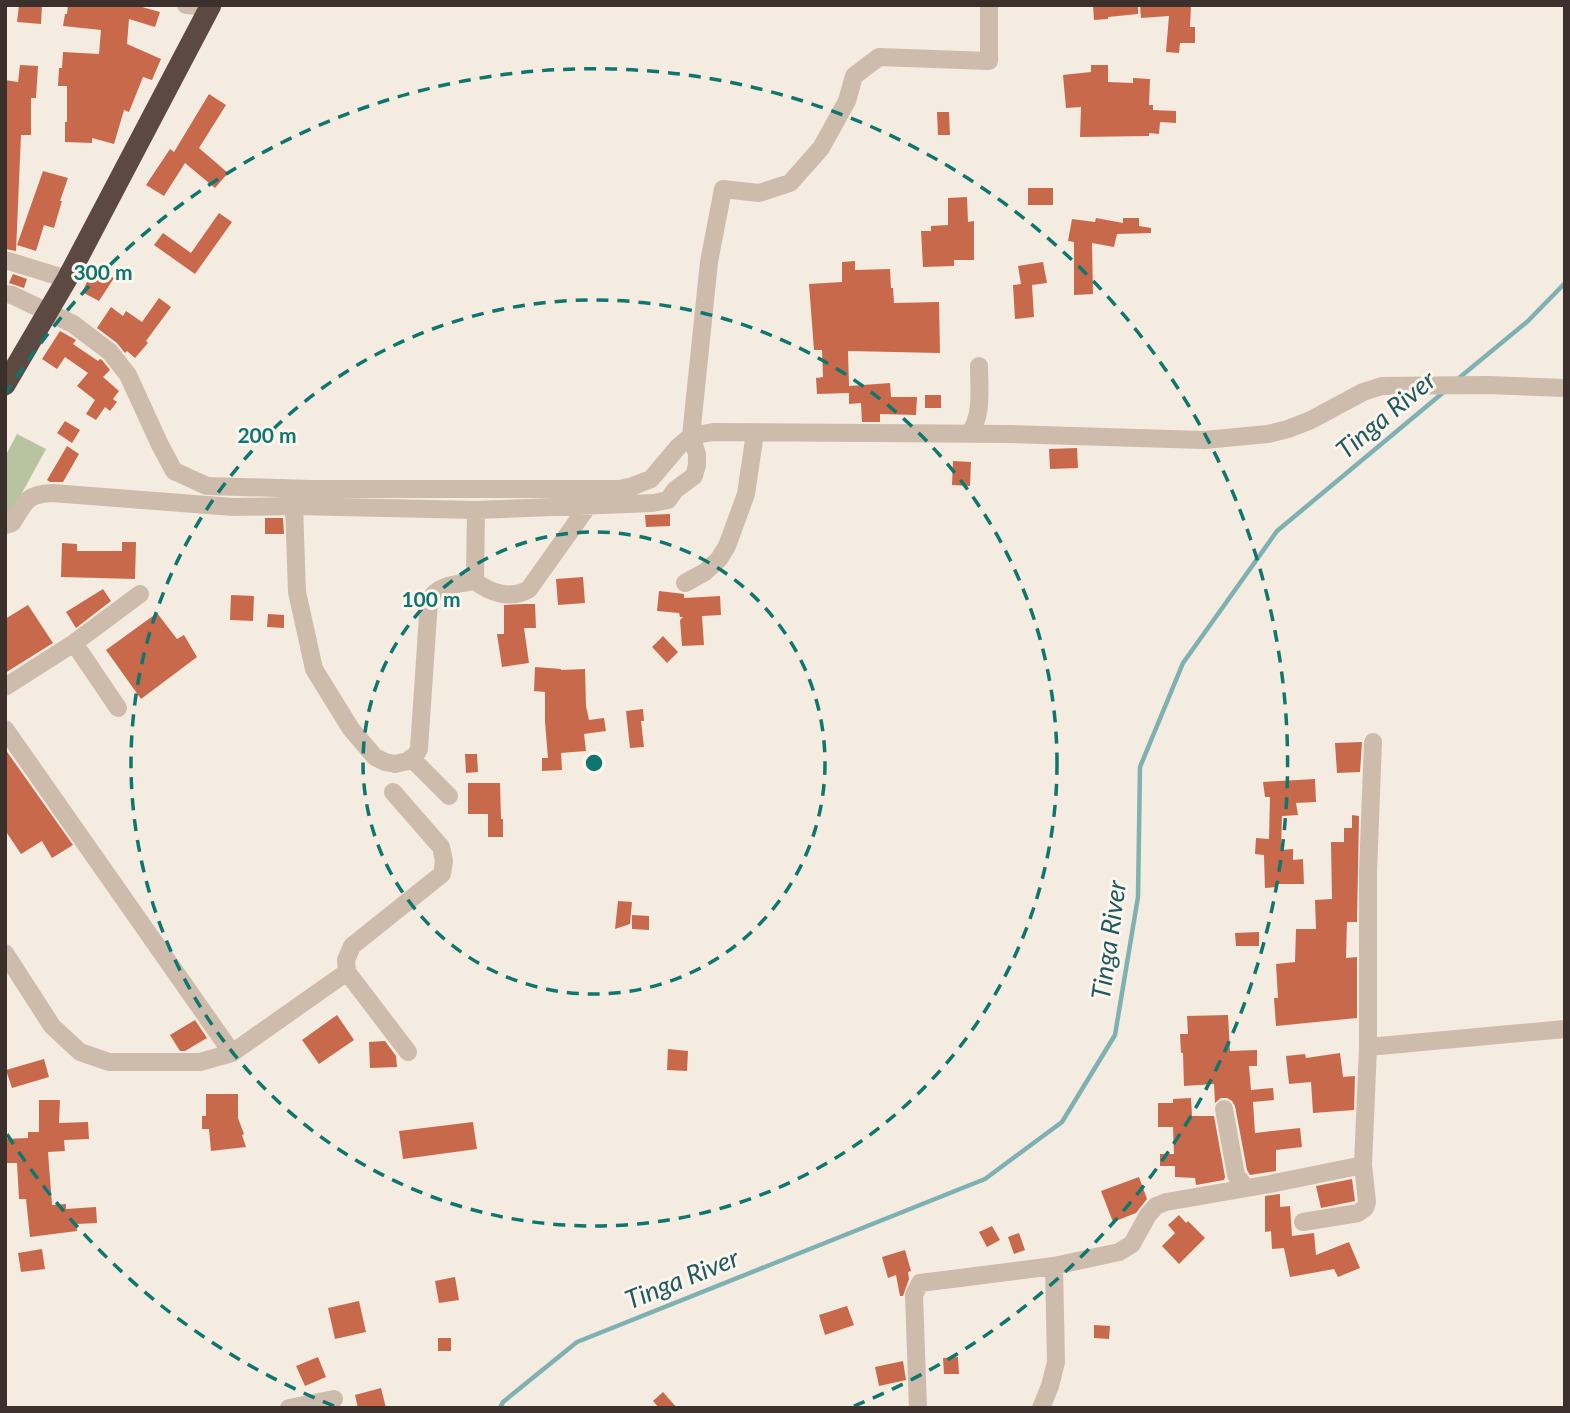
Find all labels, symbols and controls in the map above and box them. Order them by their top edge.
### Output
text: 300 m [73,259,133,284]
water label: Tinga River [1329,363,1442,465]
text: 200 m [237,422,297,447]
text: 100 m [401,586,461,611]
centre of rings [582,751,606,775]
water label: Tinga River [1084,877,1132,1001]
water label: Tinga River [620,1240,744,1315]

